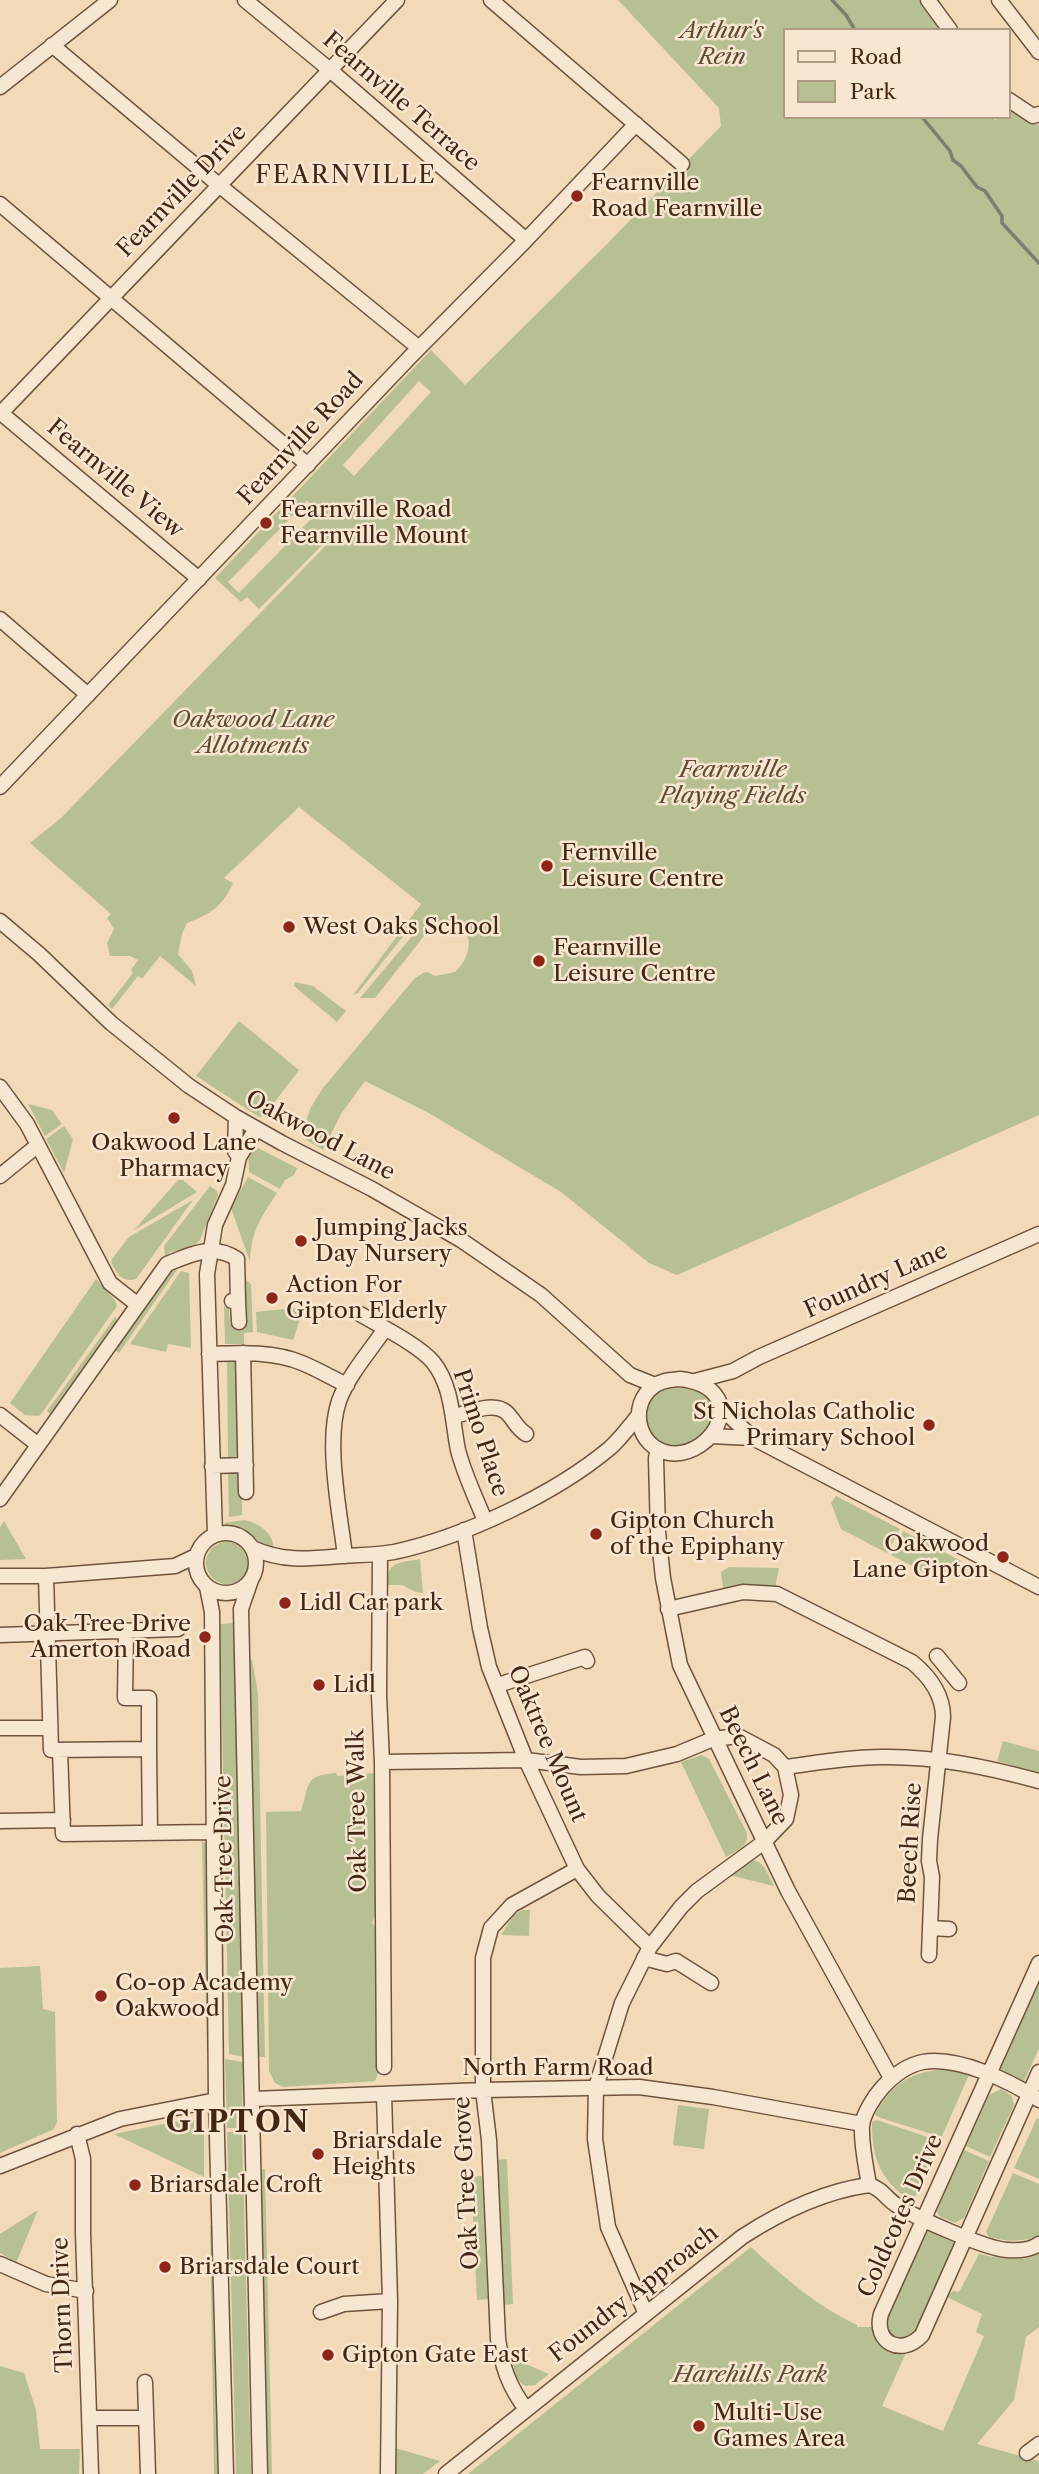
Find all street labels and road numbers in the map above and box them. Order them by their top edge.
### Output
street label: Fearnville Terrace [317,26,485,178]
street label: Fearnville Drive [112,119,252,263]
street label: Fearnville Road [232,367,370,511]
street label: Fearnville View [41,414,189,544]
street label: Oakwood Lane [241,1085,399,1187]
street label: Foundry Lane [800,1237,952,1325]
street label: Primo Place [446,1366,514,1500]
street label: Oaktree Mount [502,1662,592,1826]
street label: Beech Lane [712,1702,794,1830]
street label: Oak Tree Walk [343,1729,373,1893]
street label: Oak Tree Drive [210,1775,240,1943]
street label: Beech Rise [894,1782,928,1904]
street label: North Farm Road [462,2054,654,2082]
street label: Oak Tree Grove [449,2095,485,2271]
street label: Coldcotes Drive [853,2130,949,2302]
street label: Foundry Approach [544,2219,724,2369]
street label: Thorn Drive [47,2237,79,2373]

